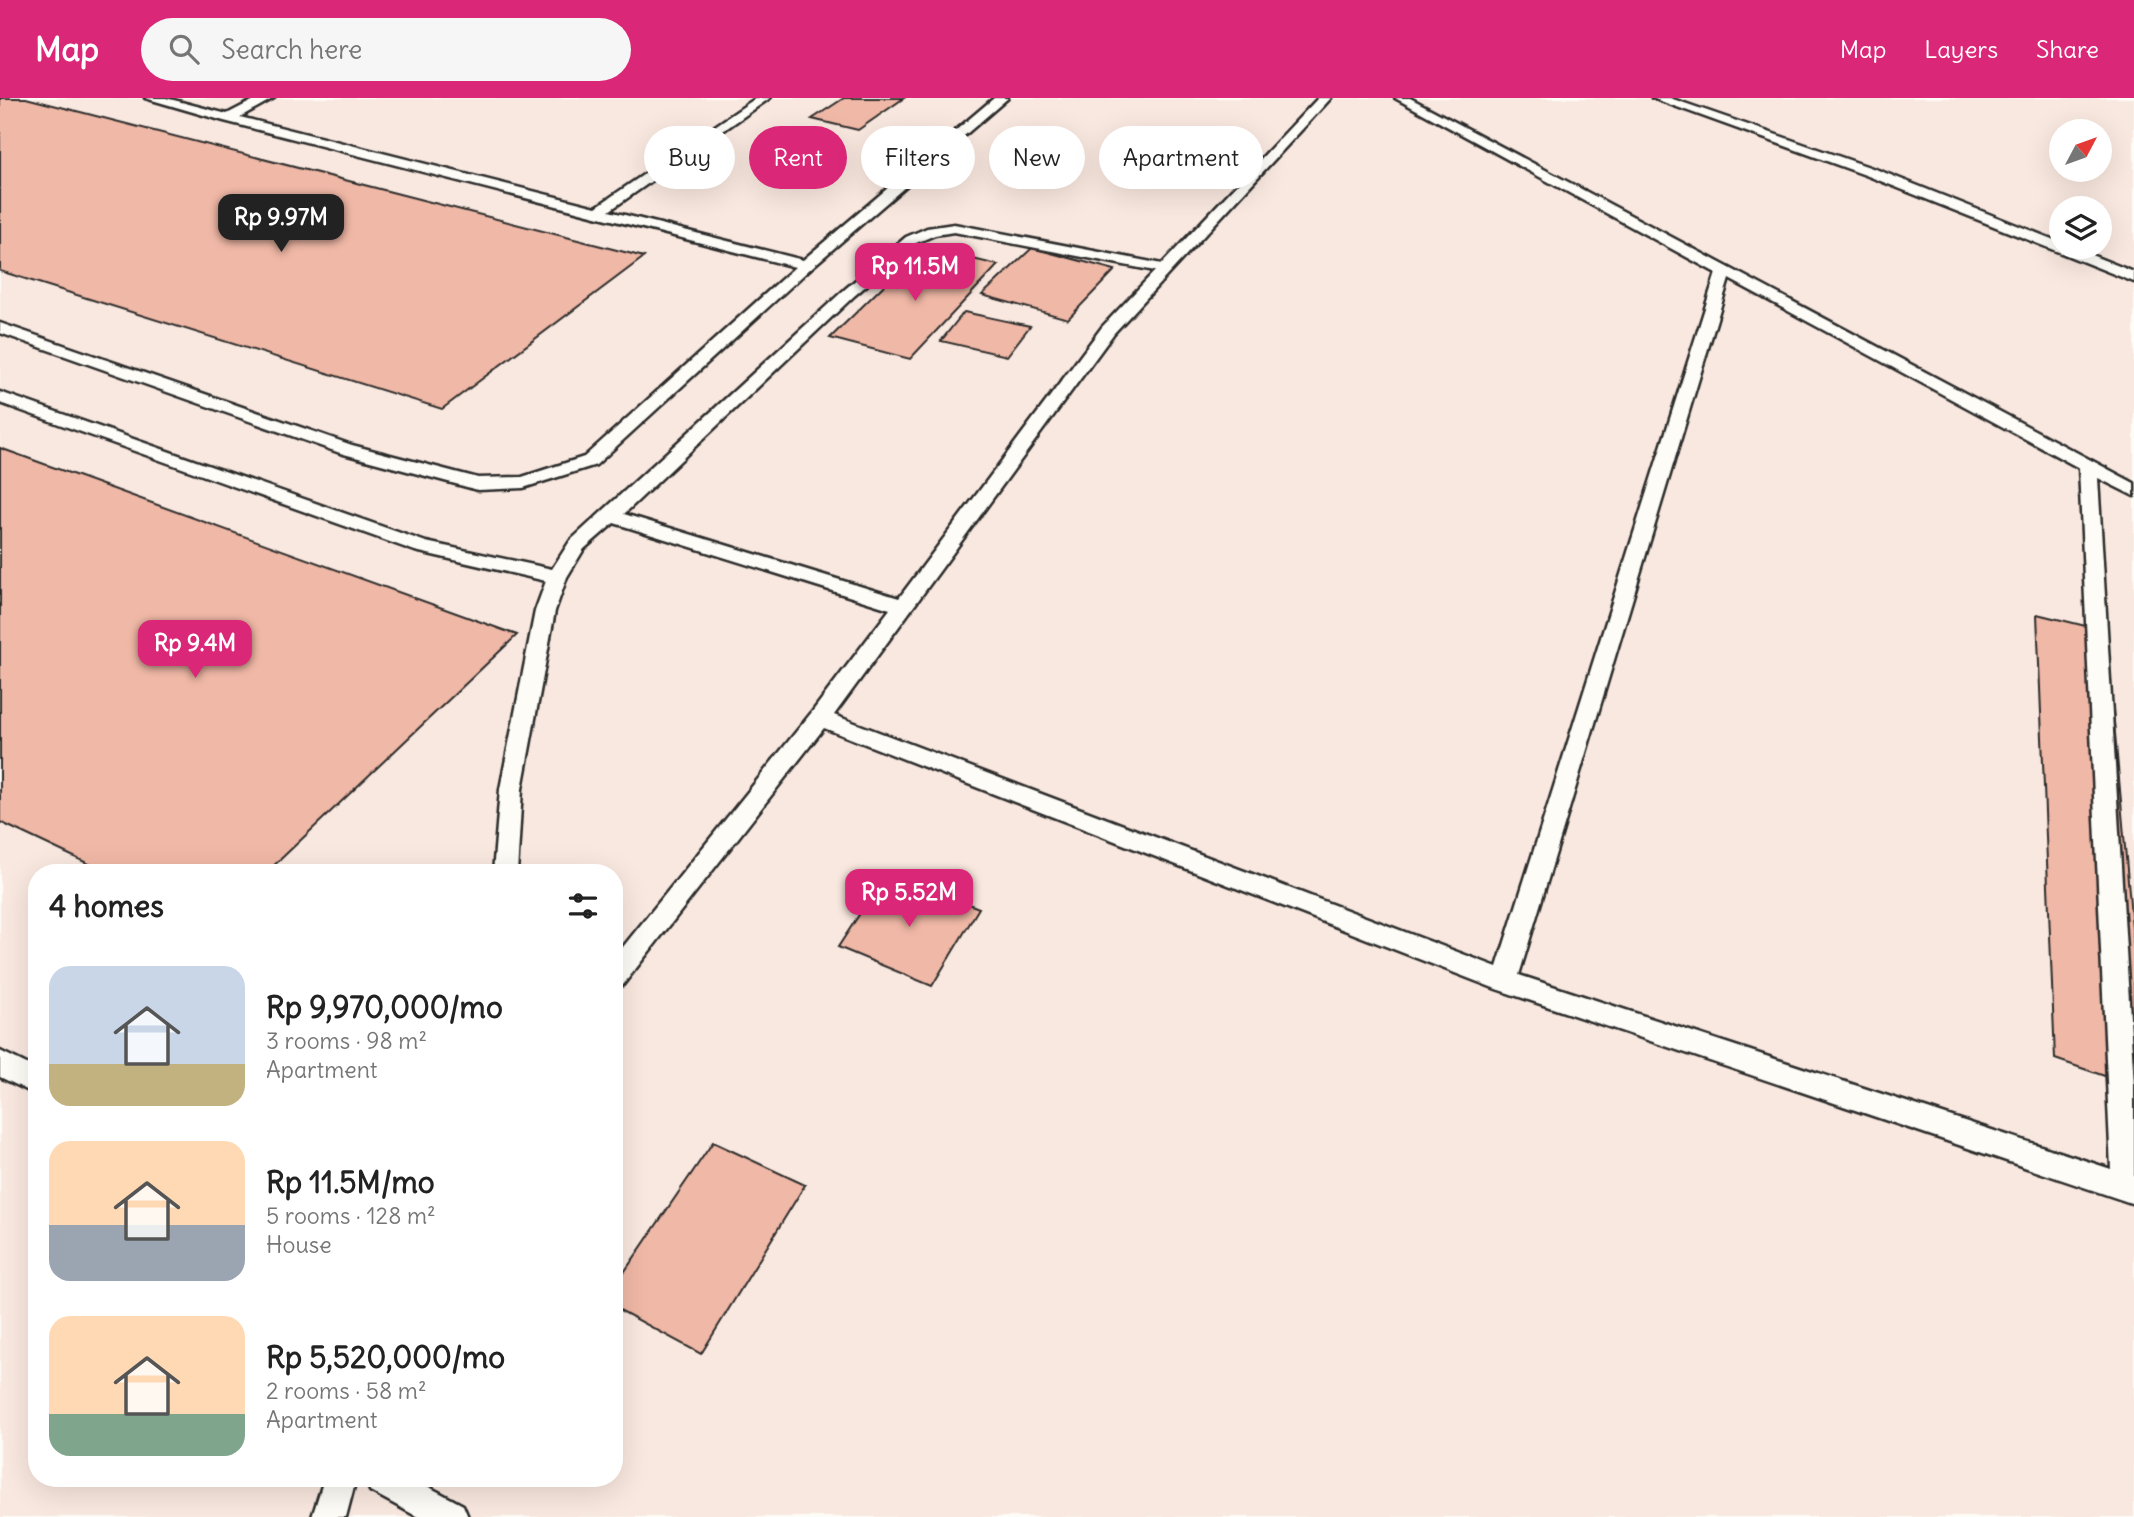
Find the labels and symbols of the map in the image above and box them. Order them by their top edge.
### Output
north arrow [2049,119,2112,182]
pin: Rp 9.97M [209,194,353,254]
pin: Rp 11.5M [843,244,987,303]
pin: Rp 9.4M [130,620,260,680]
pin: Rp 5.52M [837,870,981,929]

